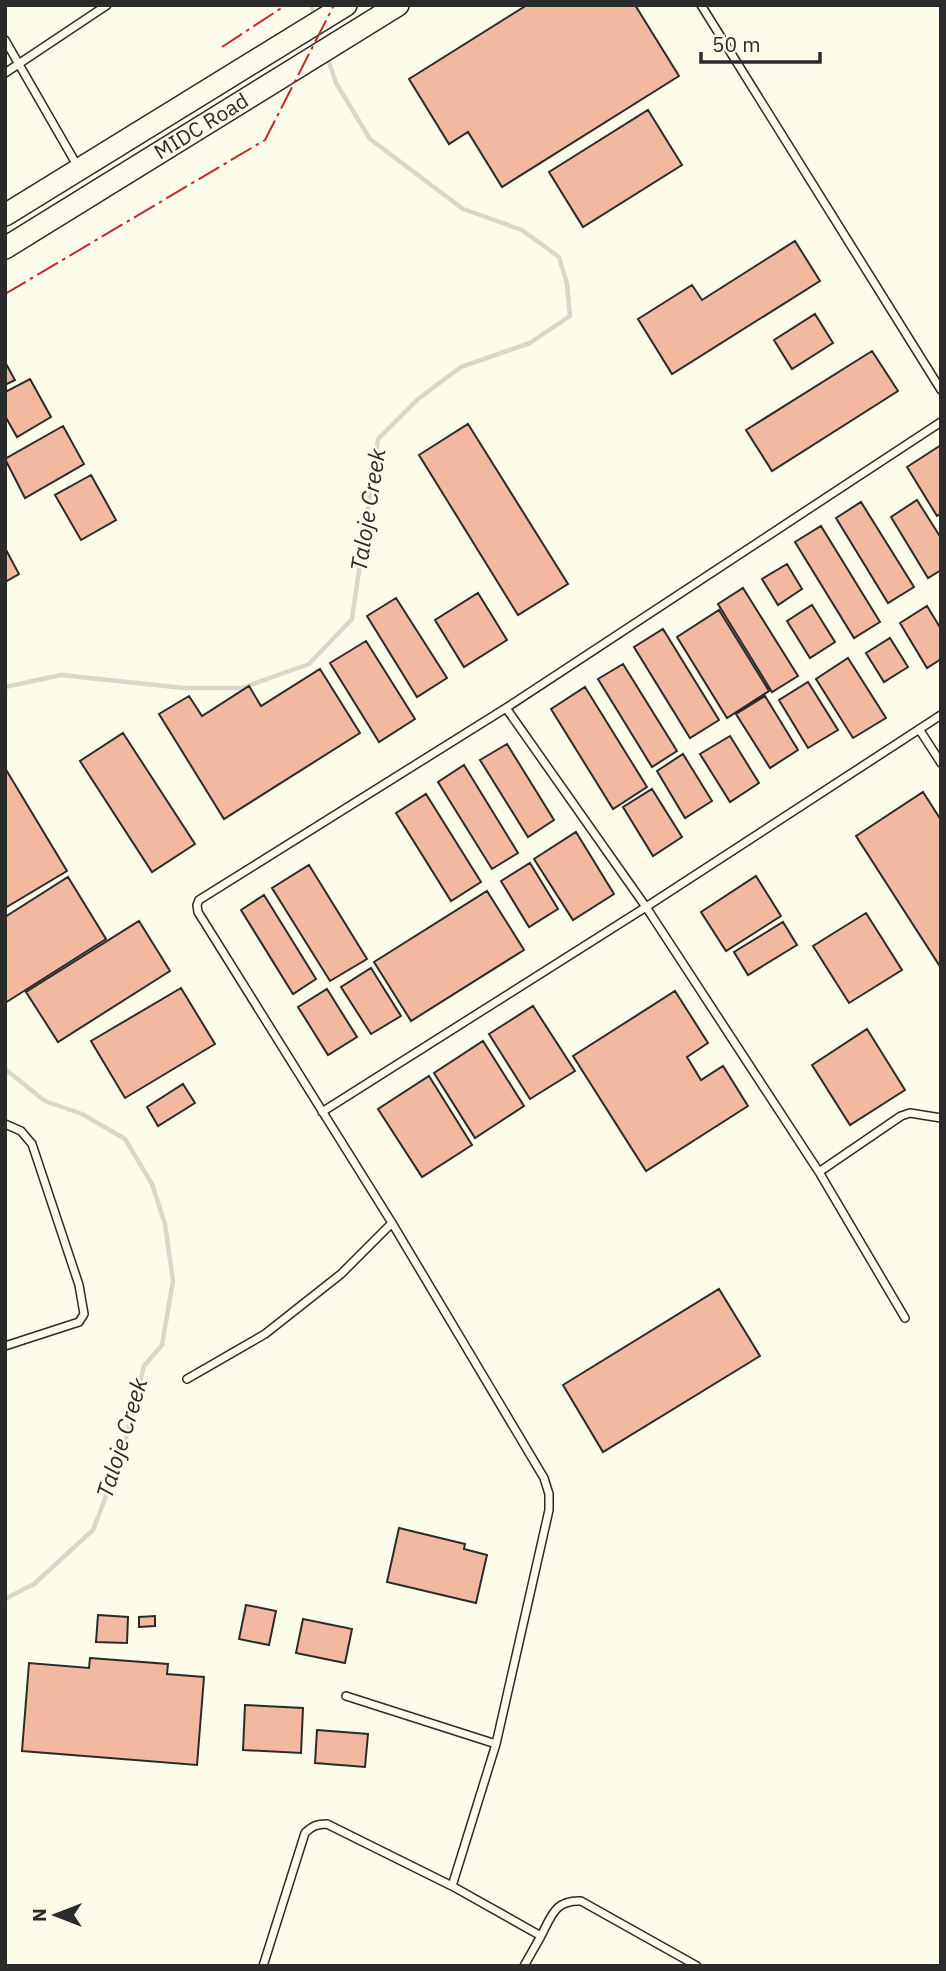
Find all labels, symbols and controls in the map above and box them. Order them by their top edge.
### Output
scale bar [701,21,820,65]
text: 50 m [712,30,761,58]
street label: MIDC Road [149,86,253,165]
water label: Taloje Creek [342,445,392,573]
water label: Taloje Creek [89,1373,154,1501]
north arrow [21,1880,91,1950]
text: N [27,1908,51,1922]

